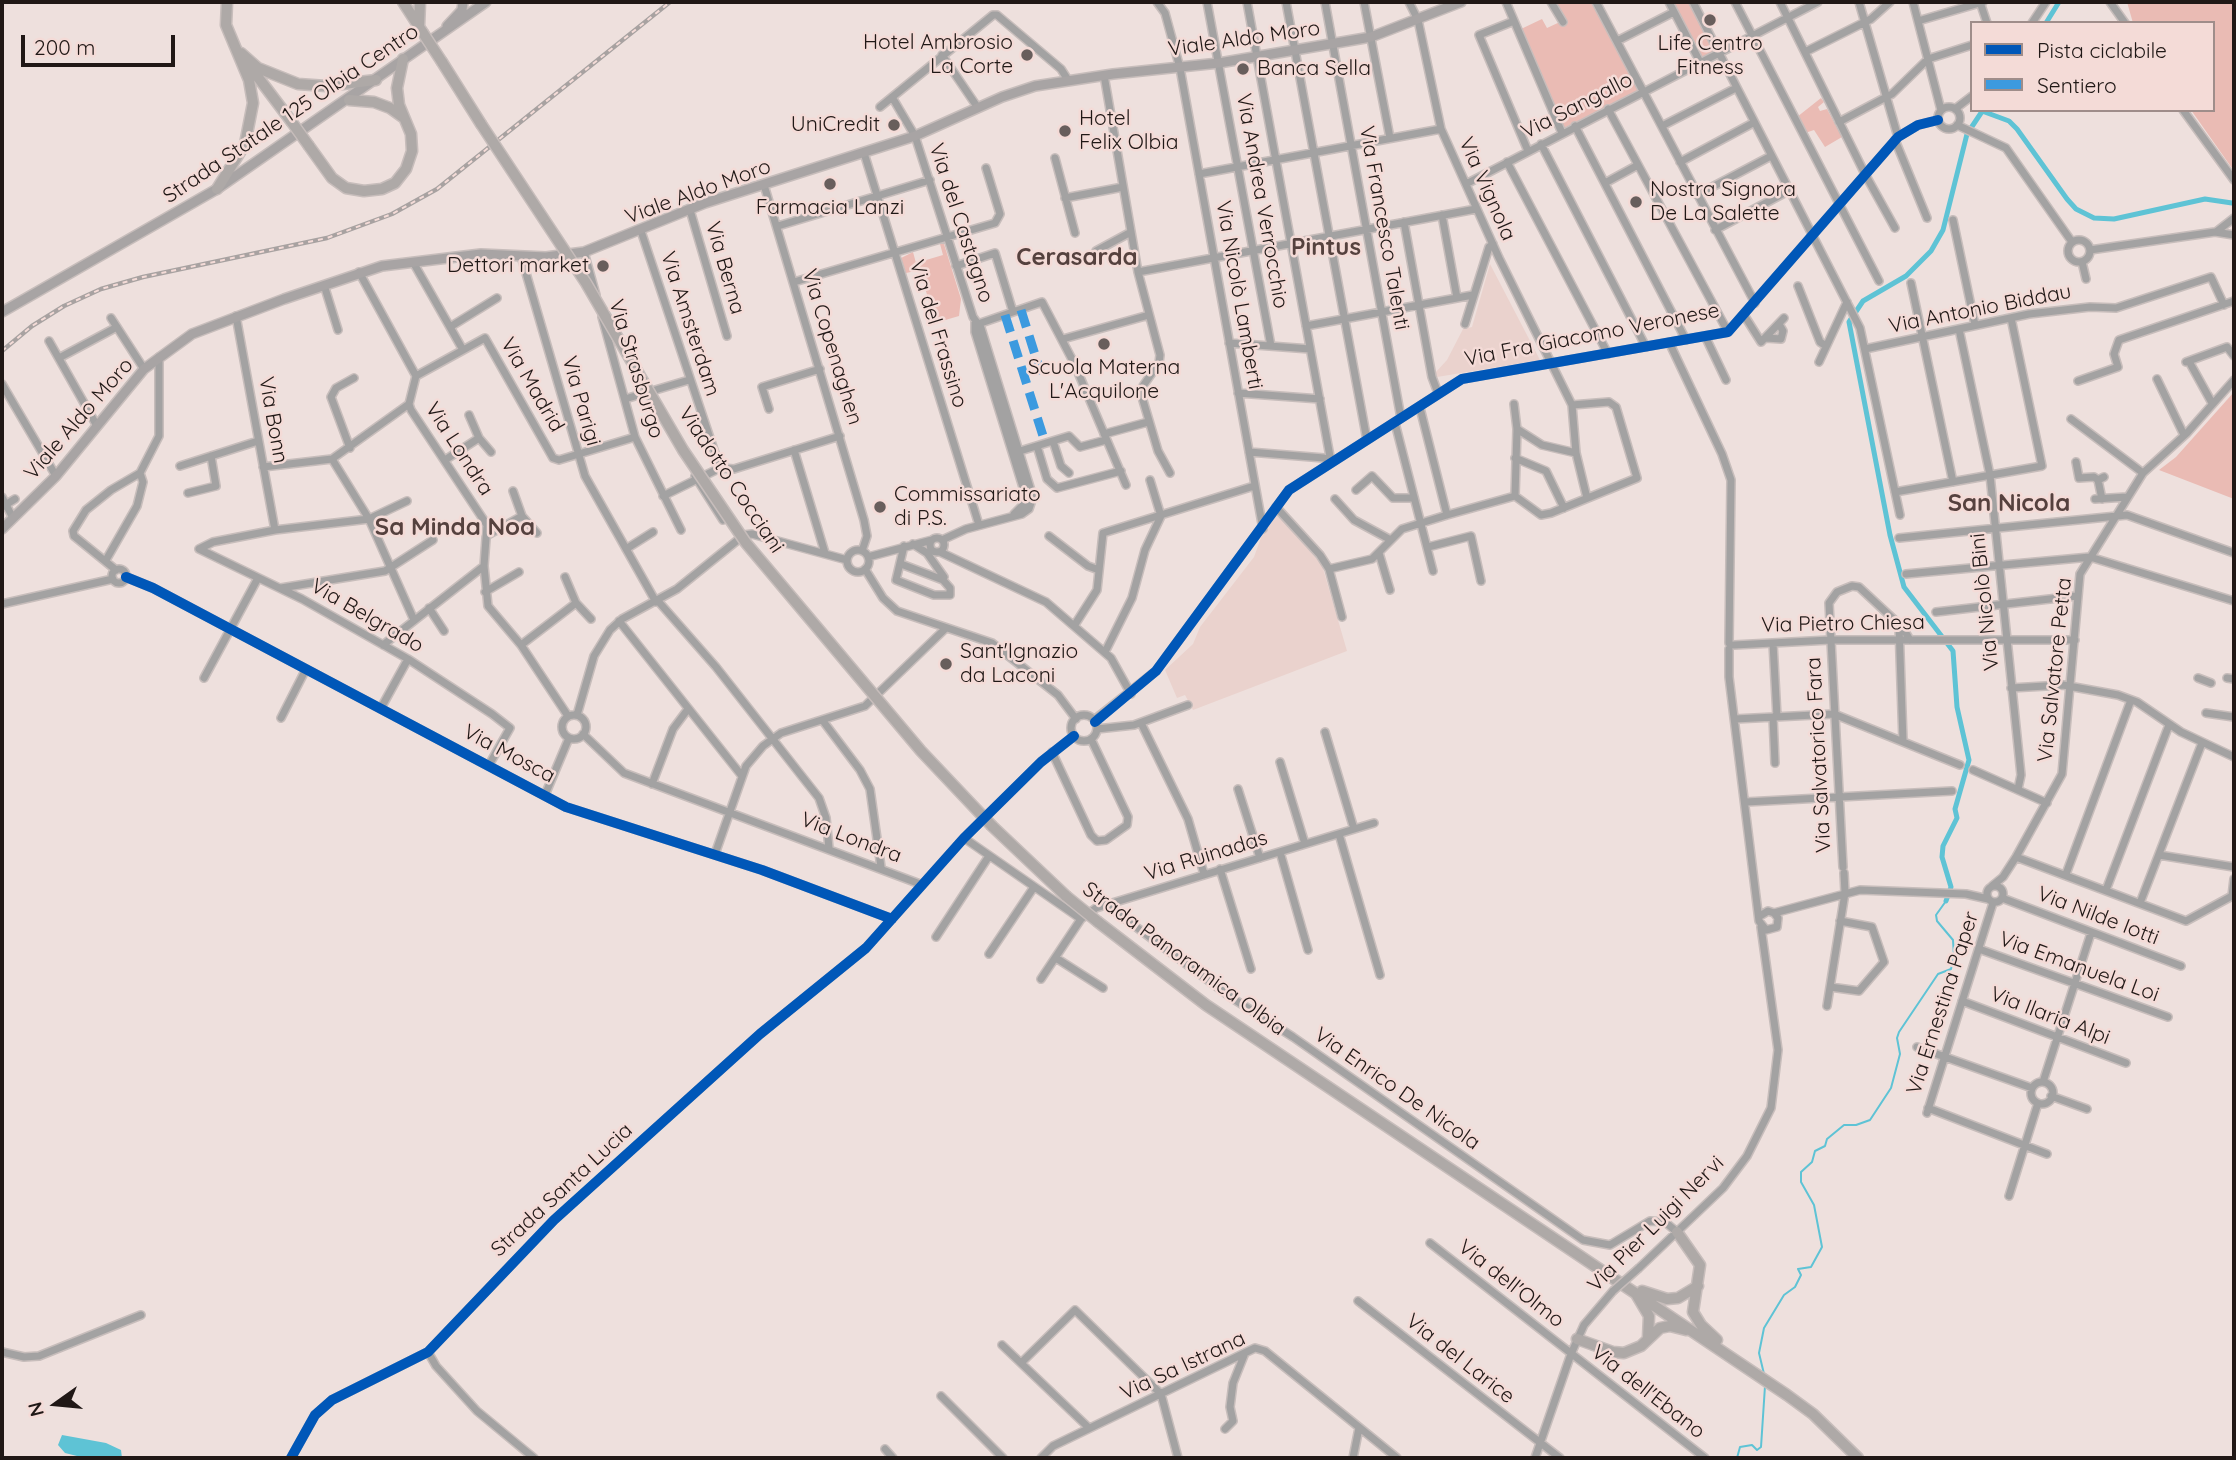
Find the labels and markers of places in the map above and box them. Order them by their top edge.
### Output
marker: Life Centro Fitness [1702,12,1718,28]
place label: Hotel Ambrosio La Corte [863,30,1013,80]
place label: Life Centro Fitness [1657,31,1763,81]
marker: Hotel Ambrosio La Corte [1019,47,1035,63]
place label: Banca Sella [1257,56,1371,82]
marker: Banca Sella [1235,61,1251,77]
place label: Hotel Felix Olbia [1079,106,1179,156]
place label: UniCredit [791,112,880,138]
marker: UniCredit [886,117,902,133]
marker: Hotel Felix Olbia [1057,123,1073,139]
marker: Farmacia Lanzi [822,176,838,192]
place label: Nostra Signora De La Salette [1650,177,1796,227]
marker: Nostra Signora De La Salette [1628,194,1644,210]
place label: Farmacia Lanzi [756,195,904,221]
place label: Dettori market [447,253,589,279]
marker: Dettori market [595,258,611,274]
marker: Scuola Materna L'Acquilone [1096,336,1112,352]
place label: Scuola Materna L'Acquilone [1028,355,1180,405]
place label: Commissariato di P.S. [894,482,1041,532]
marker: Commissariato di P.S. [872,499,888,515]
place label: Sant'Ignazio da Laconi [960,639,1078,689]
marker: Sant'Ignazio da Laconi [938,656,954,672]

